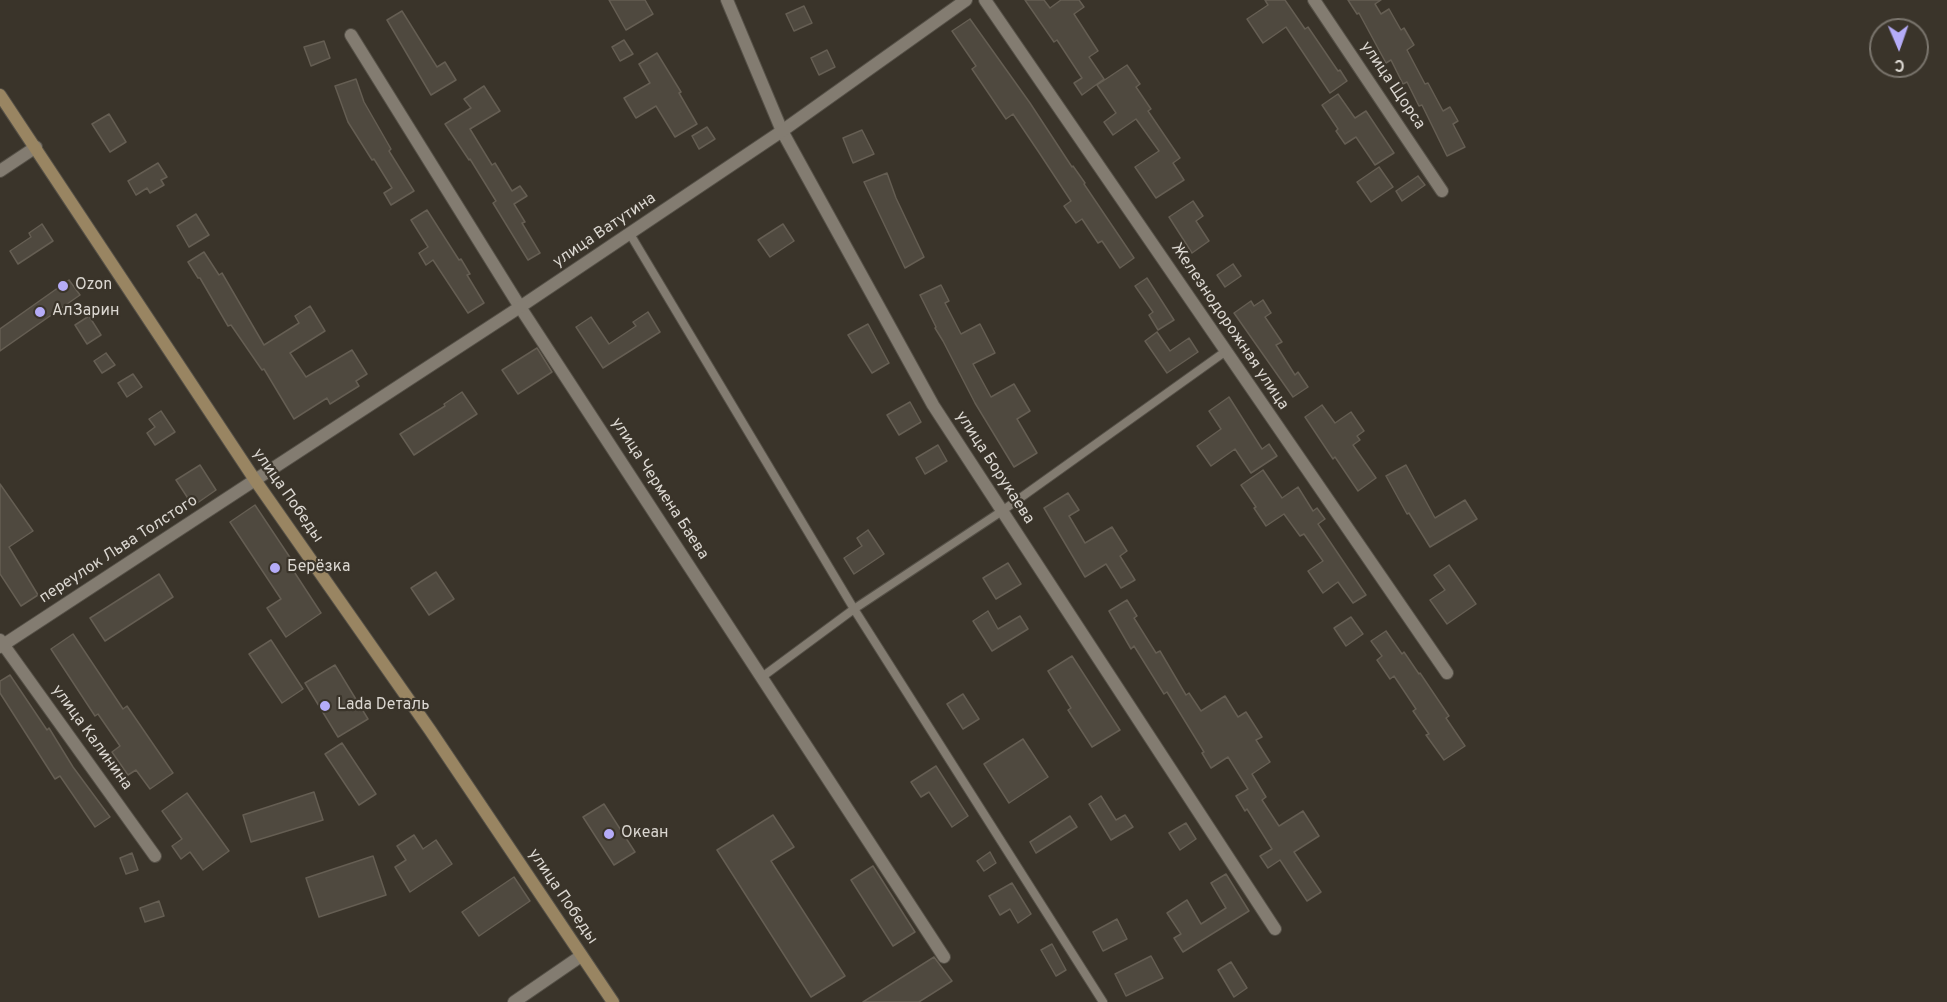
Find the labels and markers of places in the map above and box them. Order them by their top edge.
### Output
place label: Ozon [75,276,112,296]
marker: Ozon [56,279,70,293]
place label: АлЗарин [52,302,119,322]
marker: АлЗарин [33,305,47,319]
place label: Берёзка [287,558,350,578]
marker: Берёзка [268,561,282,575]
place label: Lada Dеталь [337,696,430,716]
marker: Lada Dеталь [318,699,332,713]
place label: Океан [621,824,668,844]
marker: Океан [602,827,616,841]

